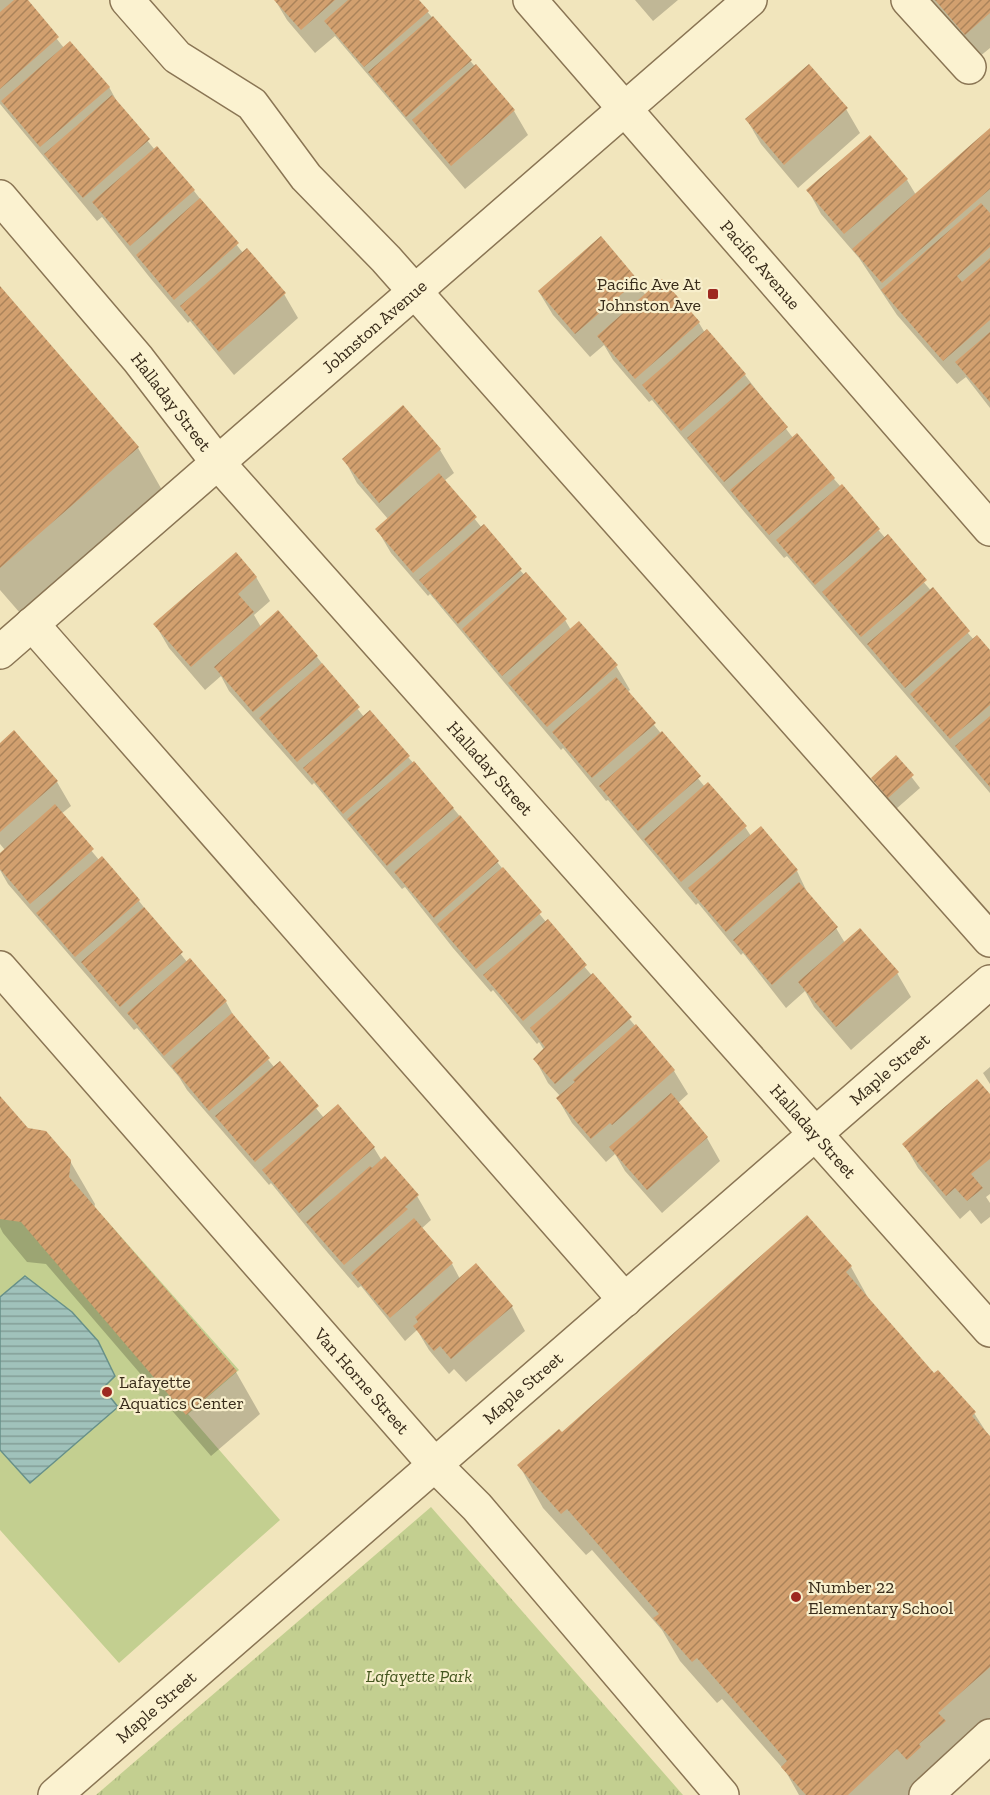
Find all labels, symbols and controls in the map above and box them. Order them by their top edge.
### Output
street label: Pacific Avenue [715,216,805,314]
place label: Pacific Ave At Johnston Ave [597,273,701,316]
street label: Johnston Avenue [317,275,431,378]
marker: Pacific Ave At Johnston Ave [706,287,720,301]
street label: Halladay Street [126,348,216,456]
street label: Halladay Street [442,717,538,820]
street label: Maple Street [845,1028,934,1110]
street label: Halladay Street [765,1080,861,1183]
street label: Van Horne Street [309,1323,414,1439]
street label: Maple Street [478,1347,568,1429]
place label: Lafayette Aquatics Center [119,1371,244,1414]
marker: Lafayette Aquatics Center [100,1385,114,1399]
place label: Number 22 Elementary School [808,1576,953,1619]
marker: Number 22 Elementary School [789,1590,803,1604]
park label: Lafayette Park [366,1665,472,1687]
street label: Maple Street [111,1666,201,1748]

